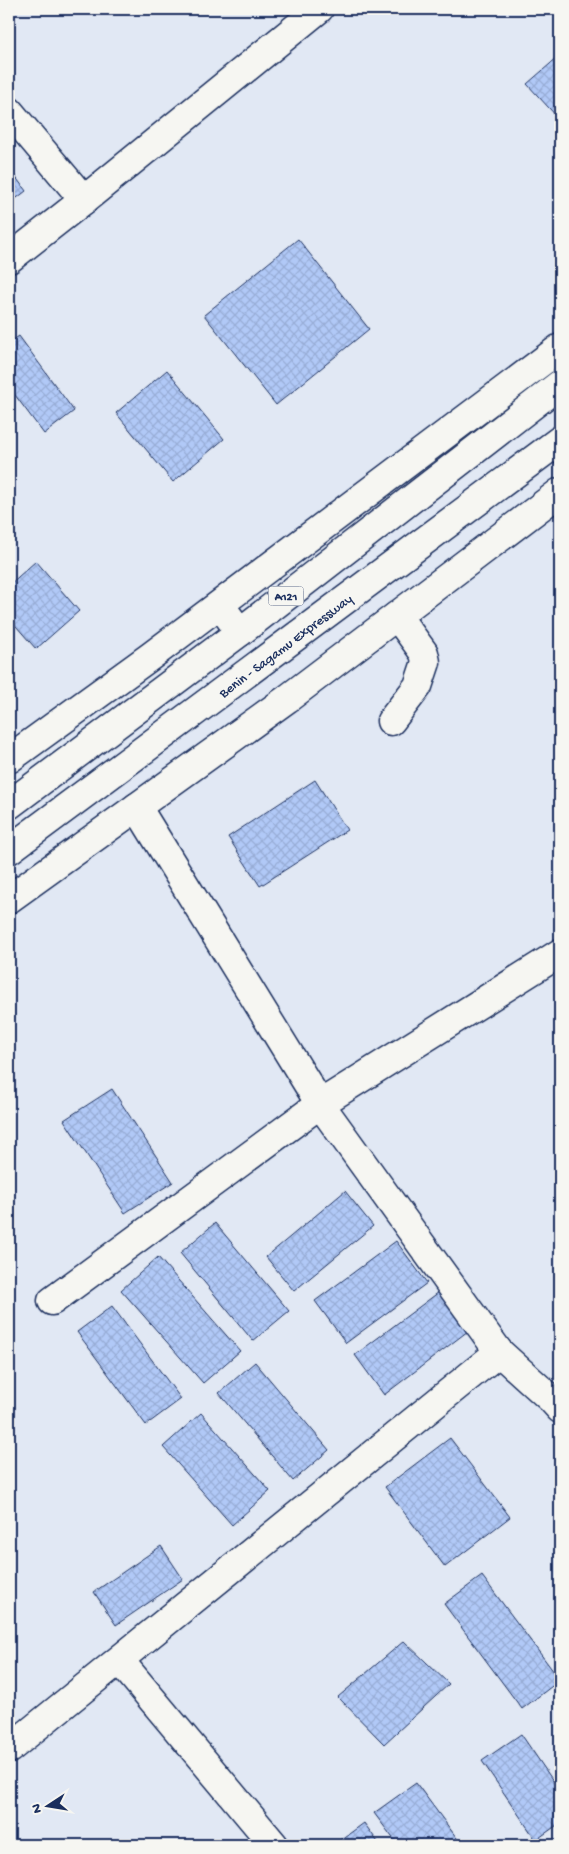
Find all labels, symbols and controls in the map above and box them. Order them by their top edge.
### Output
road number: A121 [268,586,304,606]
street label: Benin - Sagamu Expressway [216,591,357,703]
north arrow [22,1782,72,1832]
text: N [28,1802,47,1814]

